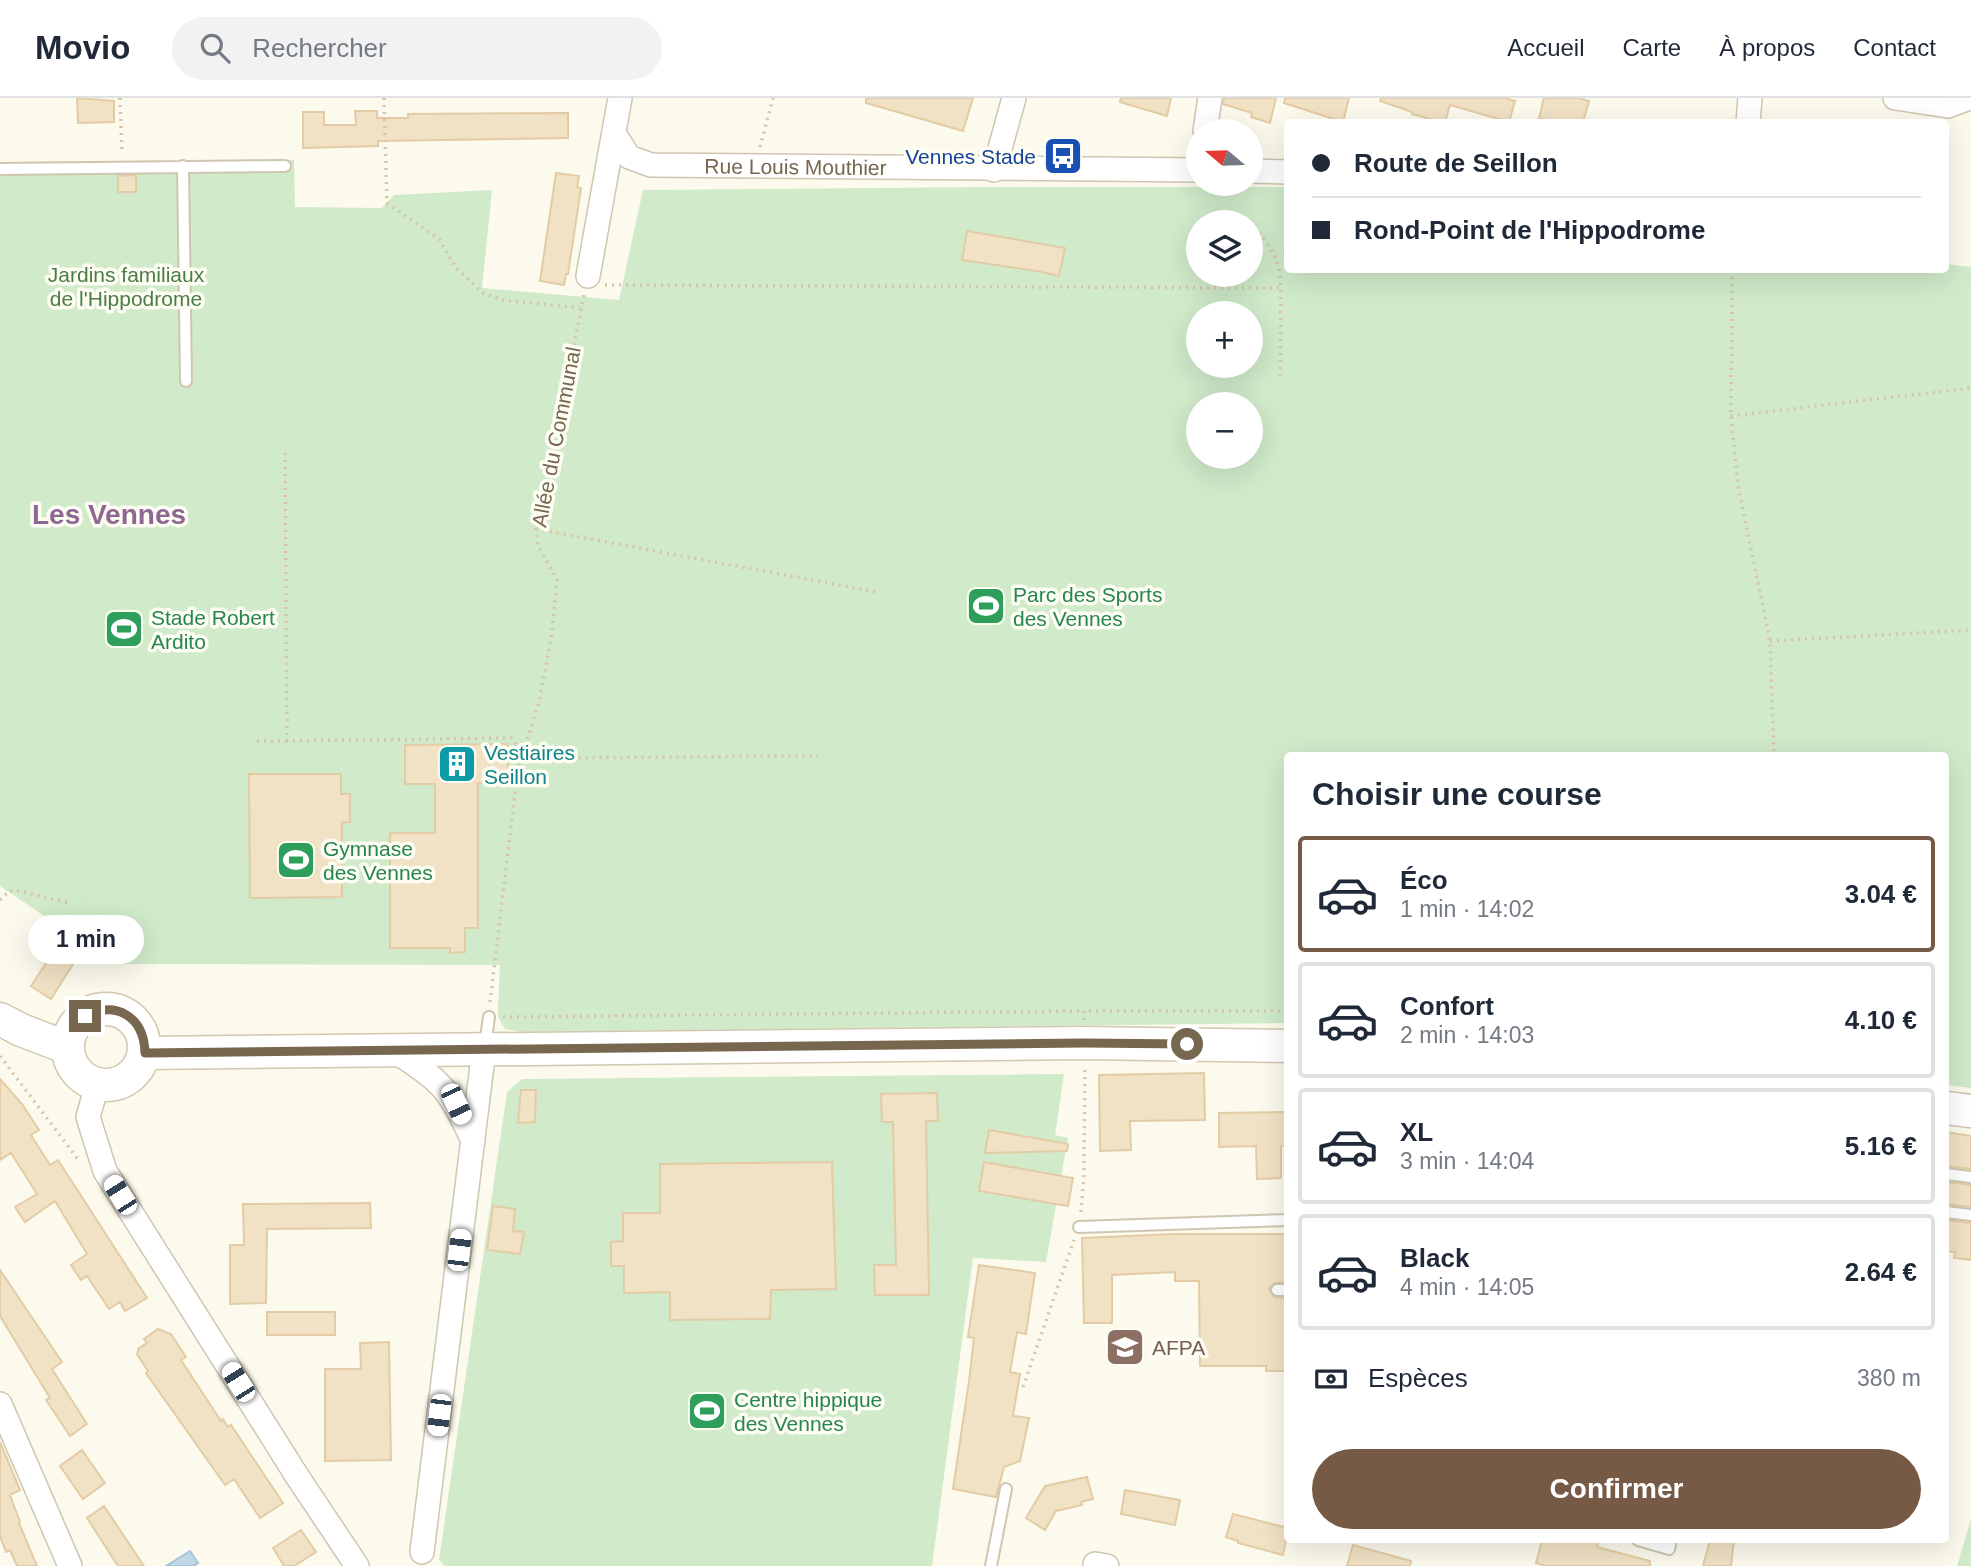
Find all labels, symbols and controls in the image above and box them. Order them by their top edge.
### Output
search box [172,17,662,80]
text: Movio [35,29,130,66]
icon: search [196,29,234,67]
text: Rechercher [252,33,387,63]
text: Accueil [1507,34,1585,61]
text: Carte [1623,34,1681,61]
text: À propos [1719,34,1815,61]
text: Contact [1853,34,1936,61]
north arrow [1186,119,1264,196]
map controls [1186,119,1263,469]
bus stop icon: Vennes Stade [1042,135,1084,177]
place label: Vennes Stade [905,145,1036,168]
text: Route de Seillon [1354,148,1558,178]
street label: Rue Louis Mouthier [704,154,887,179]
button: layers [1186,210,1263,287]
text: Rond-Point de l'Hippodrome [1354,215,1705,245]
park label: Jardins familiaux de l'Hippodrome [48,263,205,310]
button: + [1186,301,1263,378]
street label: Allée du Communal [527,345,585,529]
button: − [1186,392,1263,469]
district label: Les Vennes [32,499,186,530]
place label: Parc des Sports des Vennes [1013,583,1162,630]
sports icon: Parc des Sports des Vennes [965,585,1007,627]
place label: Stade Robert Ardito [151,606,275,653]
sports icon: Stade Robert Ardito [103,608,145,650]
place label: Vestiaires Seillon [484,741,575,788]
building icon: Vestiaires Seillon [436,743,478,785]
text: Choisir une course [1312,776,1602,812]
place label: Gymnase des Vennes [323,837,433,884]
sports icon: Gymnase des Vennes [275,839,317,881]
icon: car [1316,863,1379,926]
text: Éco [1400,865,1448,895]
text: 3.04 € [1845,879,1917,909]
text: 1 min · 14:02 [1400,896,1534,922]
callout: 1 min [27,914,143,964]
text: 1 min [56,926,116,952]
icon: car [1316,989,1379,1052]
text: Confort [1400,991,1494,1021]
route end [69,1000,101,1032]
text: 4.10 € [1845,1005,1917,1035]
text: 2 min · 14:03 [1400,1022,1534,1048]
route start [1171,1028,1203,1060]
car [438,1081,475,1127]
icon: car [1316,1115,1379,1178]
text: XL [1400,1117,1433,1147]
text: 5.16 € [1845,1131,1917,1161]
text: 3 min · 14:04 [1400,1148,1534,1174]
car [100,1172,141,1218]
car [447,1228,472,1272]
icon: car [1316,1241,1379,1304]
text: Black [1400,1243,1469,1273]
text: 2.64 € [1845,1257,1917,1287]
text: 4 min · 14:05 [1400,1274,1534,1300]
school or university icon: AFPA [1104,1326,1146,1368]
place label: AFPA [1152,1336,1205,1359]
car [218,1359,259,1405]
icon: cash [1312,1360,1350,1398]
text: Espèces [1368,1363,1468,1393]
text: 380 m [1857,1365,1921,1391]
place label: Centre hippique des Vennes [734,1388,882,1435]
sports icon: Centre hippique des Vennes [686,1390,728,1432]
car [427,1393,452,1437]
button: Confirmer [1312,1449,1921,1529]

